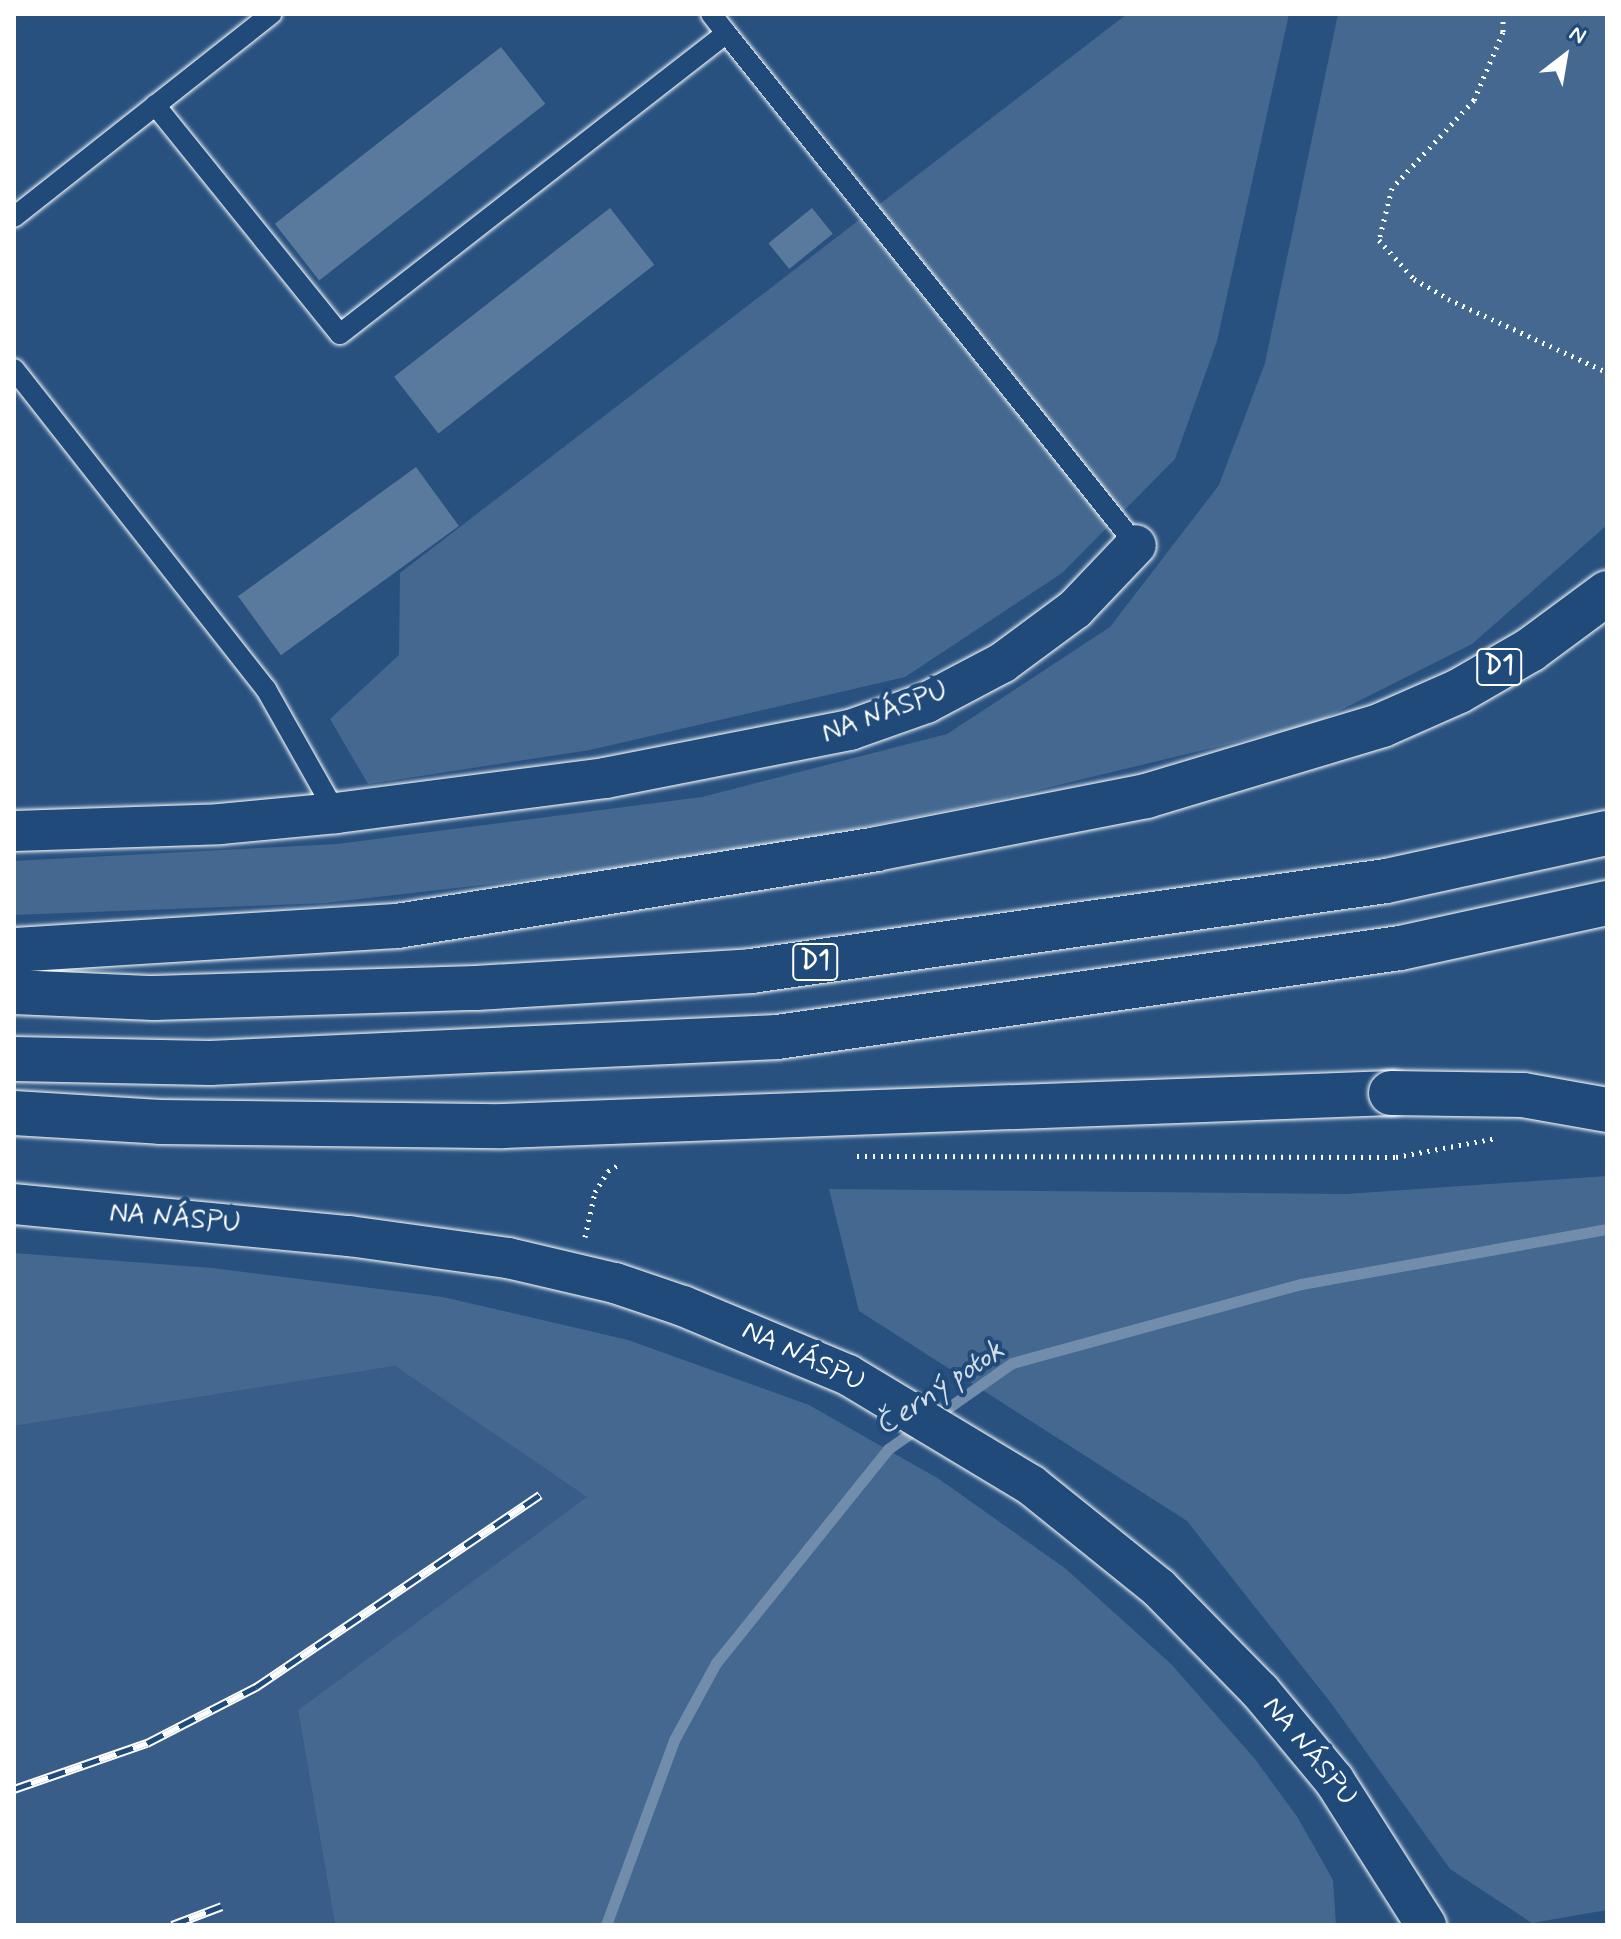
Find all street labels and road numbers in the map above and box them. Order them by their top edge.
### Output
road number: D1 [1475,645,1523,689]
street label: NA NÁSPU [818,675,952,751]
road number: D1 [791,940,839,984]
street label: NA NÁSPU [108,1197,242,1241]
street label: NA NÁSPU [737,1314,869,1400]
street label: NA NÁSPU [1255,1691,1363,1813]

